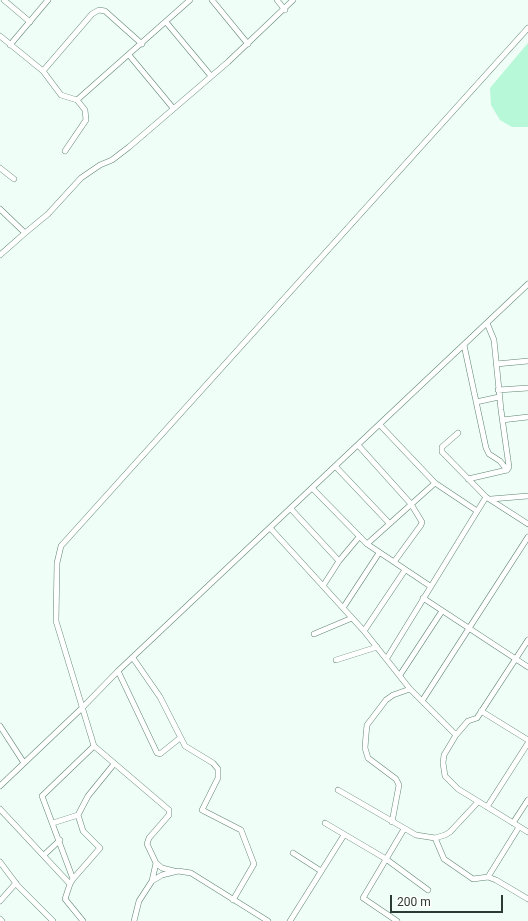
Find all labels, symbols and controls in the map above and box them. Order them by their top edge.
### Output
scale bar [392,887,505,913]
text: 200 m [397,895,431,909]

